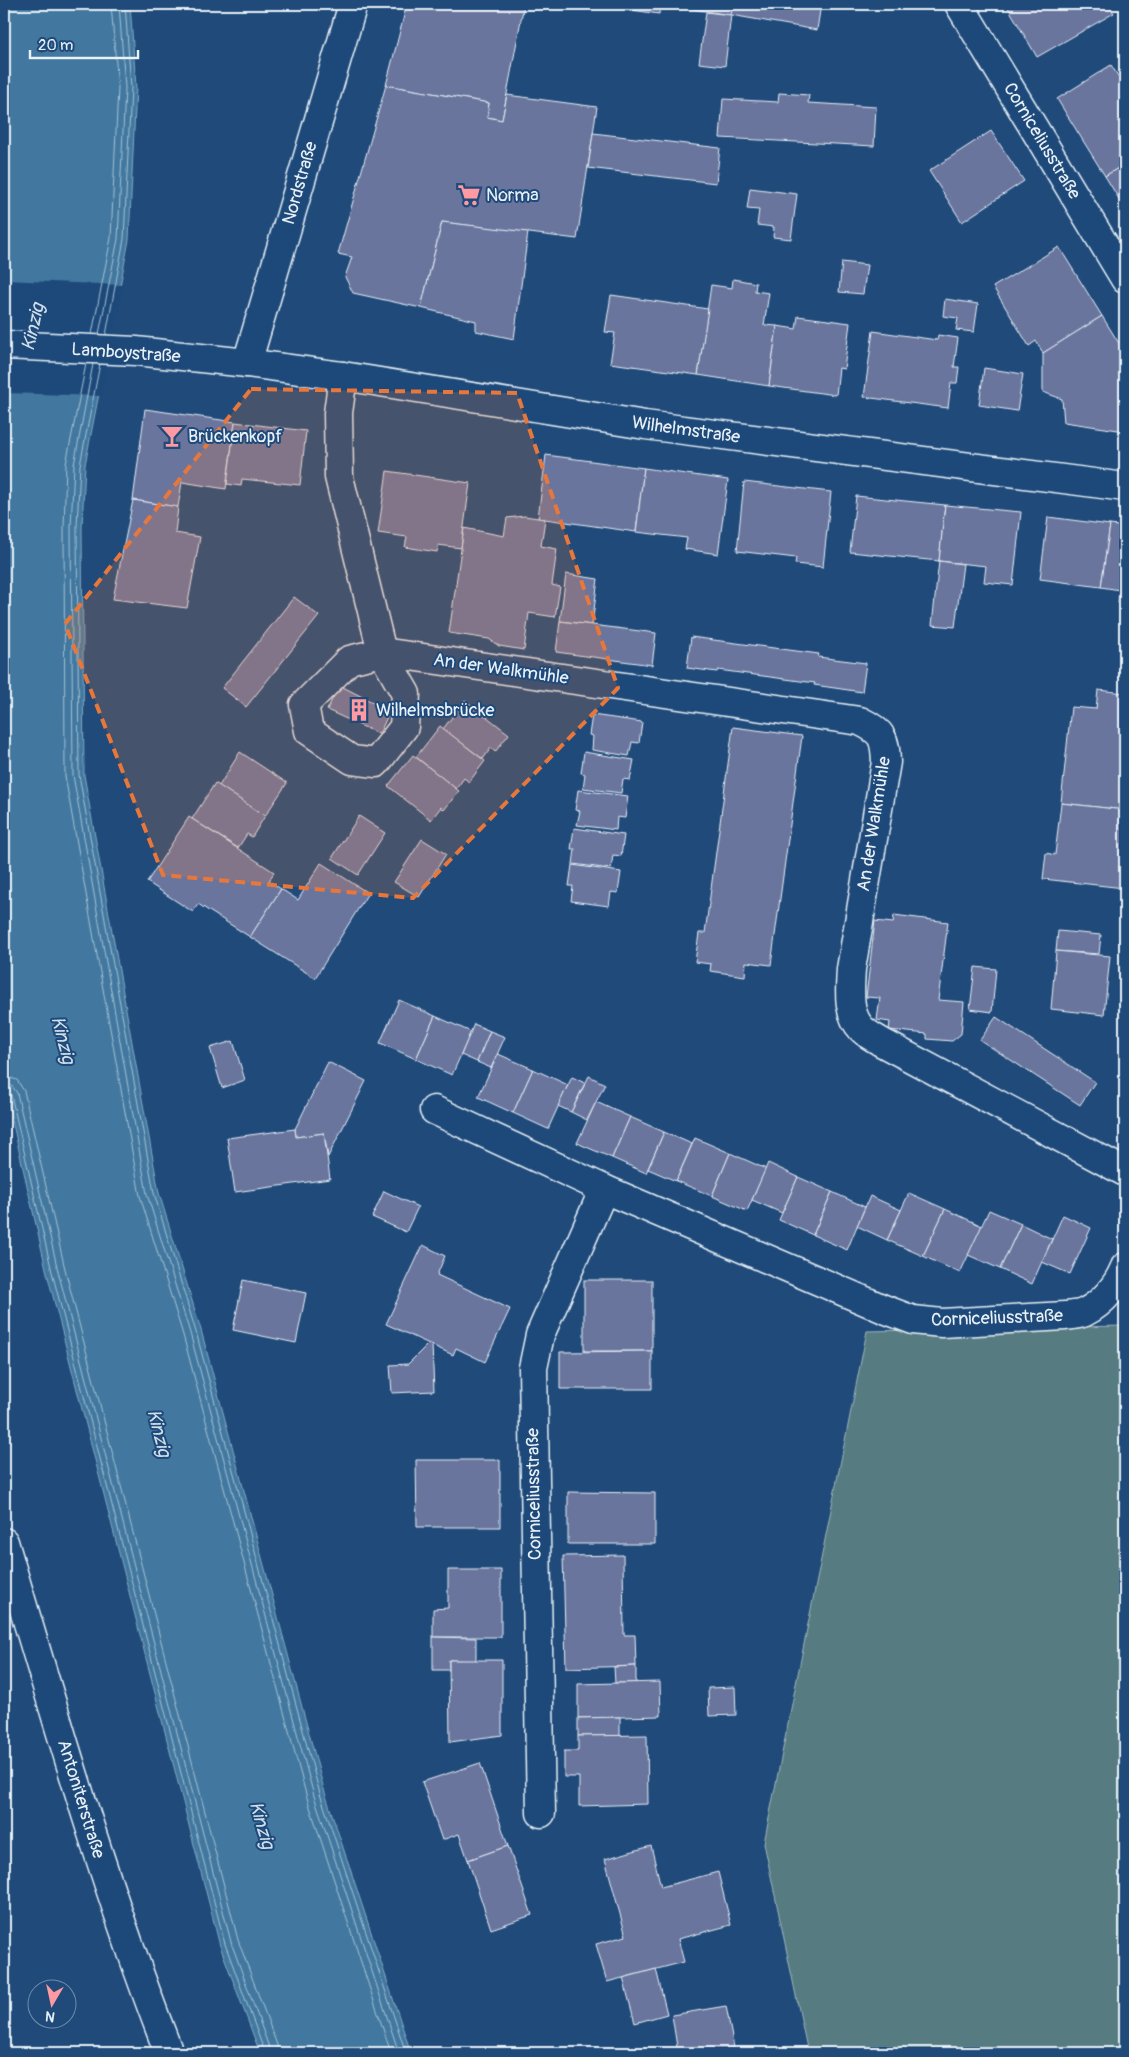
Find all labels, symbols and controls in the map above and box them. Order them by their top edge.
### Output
scale bar [30,28,138,60]
text: 20 m [38,36,73,55]
street label: Corniceliusstraße [998,79,1086,204]
street label: Nordstraße [277,139,323,227]
supermarket icon: Norma [456,182,482,208]
place label: Norma [486,184,539,207]
water label: Kinzig [16,299,50,353]
street label: Lamboystraße [71,338,182,368]
street label: Wilhelmstraße [630,411,742,449]
bar icon: Brückenkopf [159,423,185,449]
place label: Brückenkopf [188,425,283,448]
street label: An der Walkmühle [432,648,570,690]
building icon: Wilhelmsbrücke [346,697,372,723]
place label: Wilhelmsbrücke [376,699,494,722]
street label: An der Walkmühle [852,755,896,893]
water label: Kinzig [46,1014,81,1068]
street label: Corniceliusstraße [931,1304,1063,1332]
water label: Kinzig [142,1407,177,1461]
street label: Corniceliusstraße [521,1428,547,1560]
street label: Antoniterstraße [52,1737,110,1861]
water label: Kinzig [244,1799,281,1853]
north arrow [28,1980,78,2030]
text: N [44,2007,56,2025]

